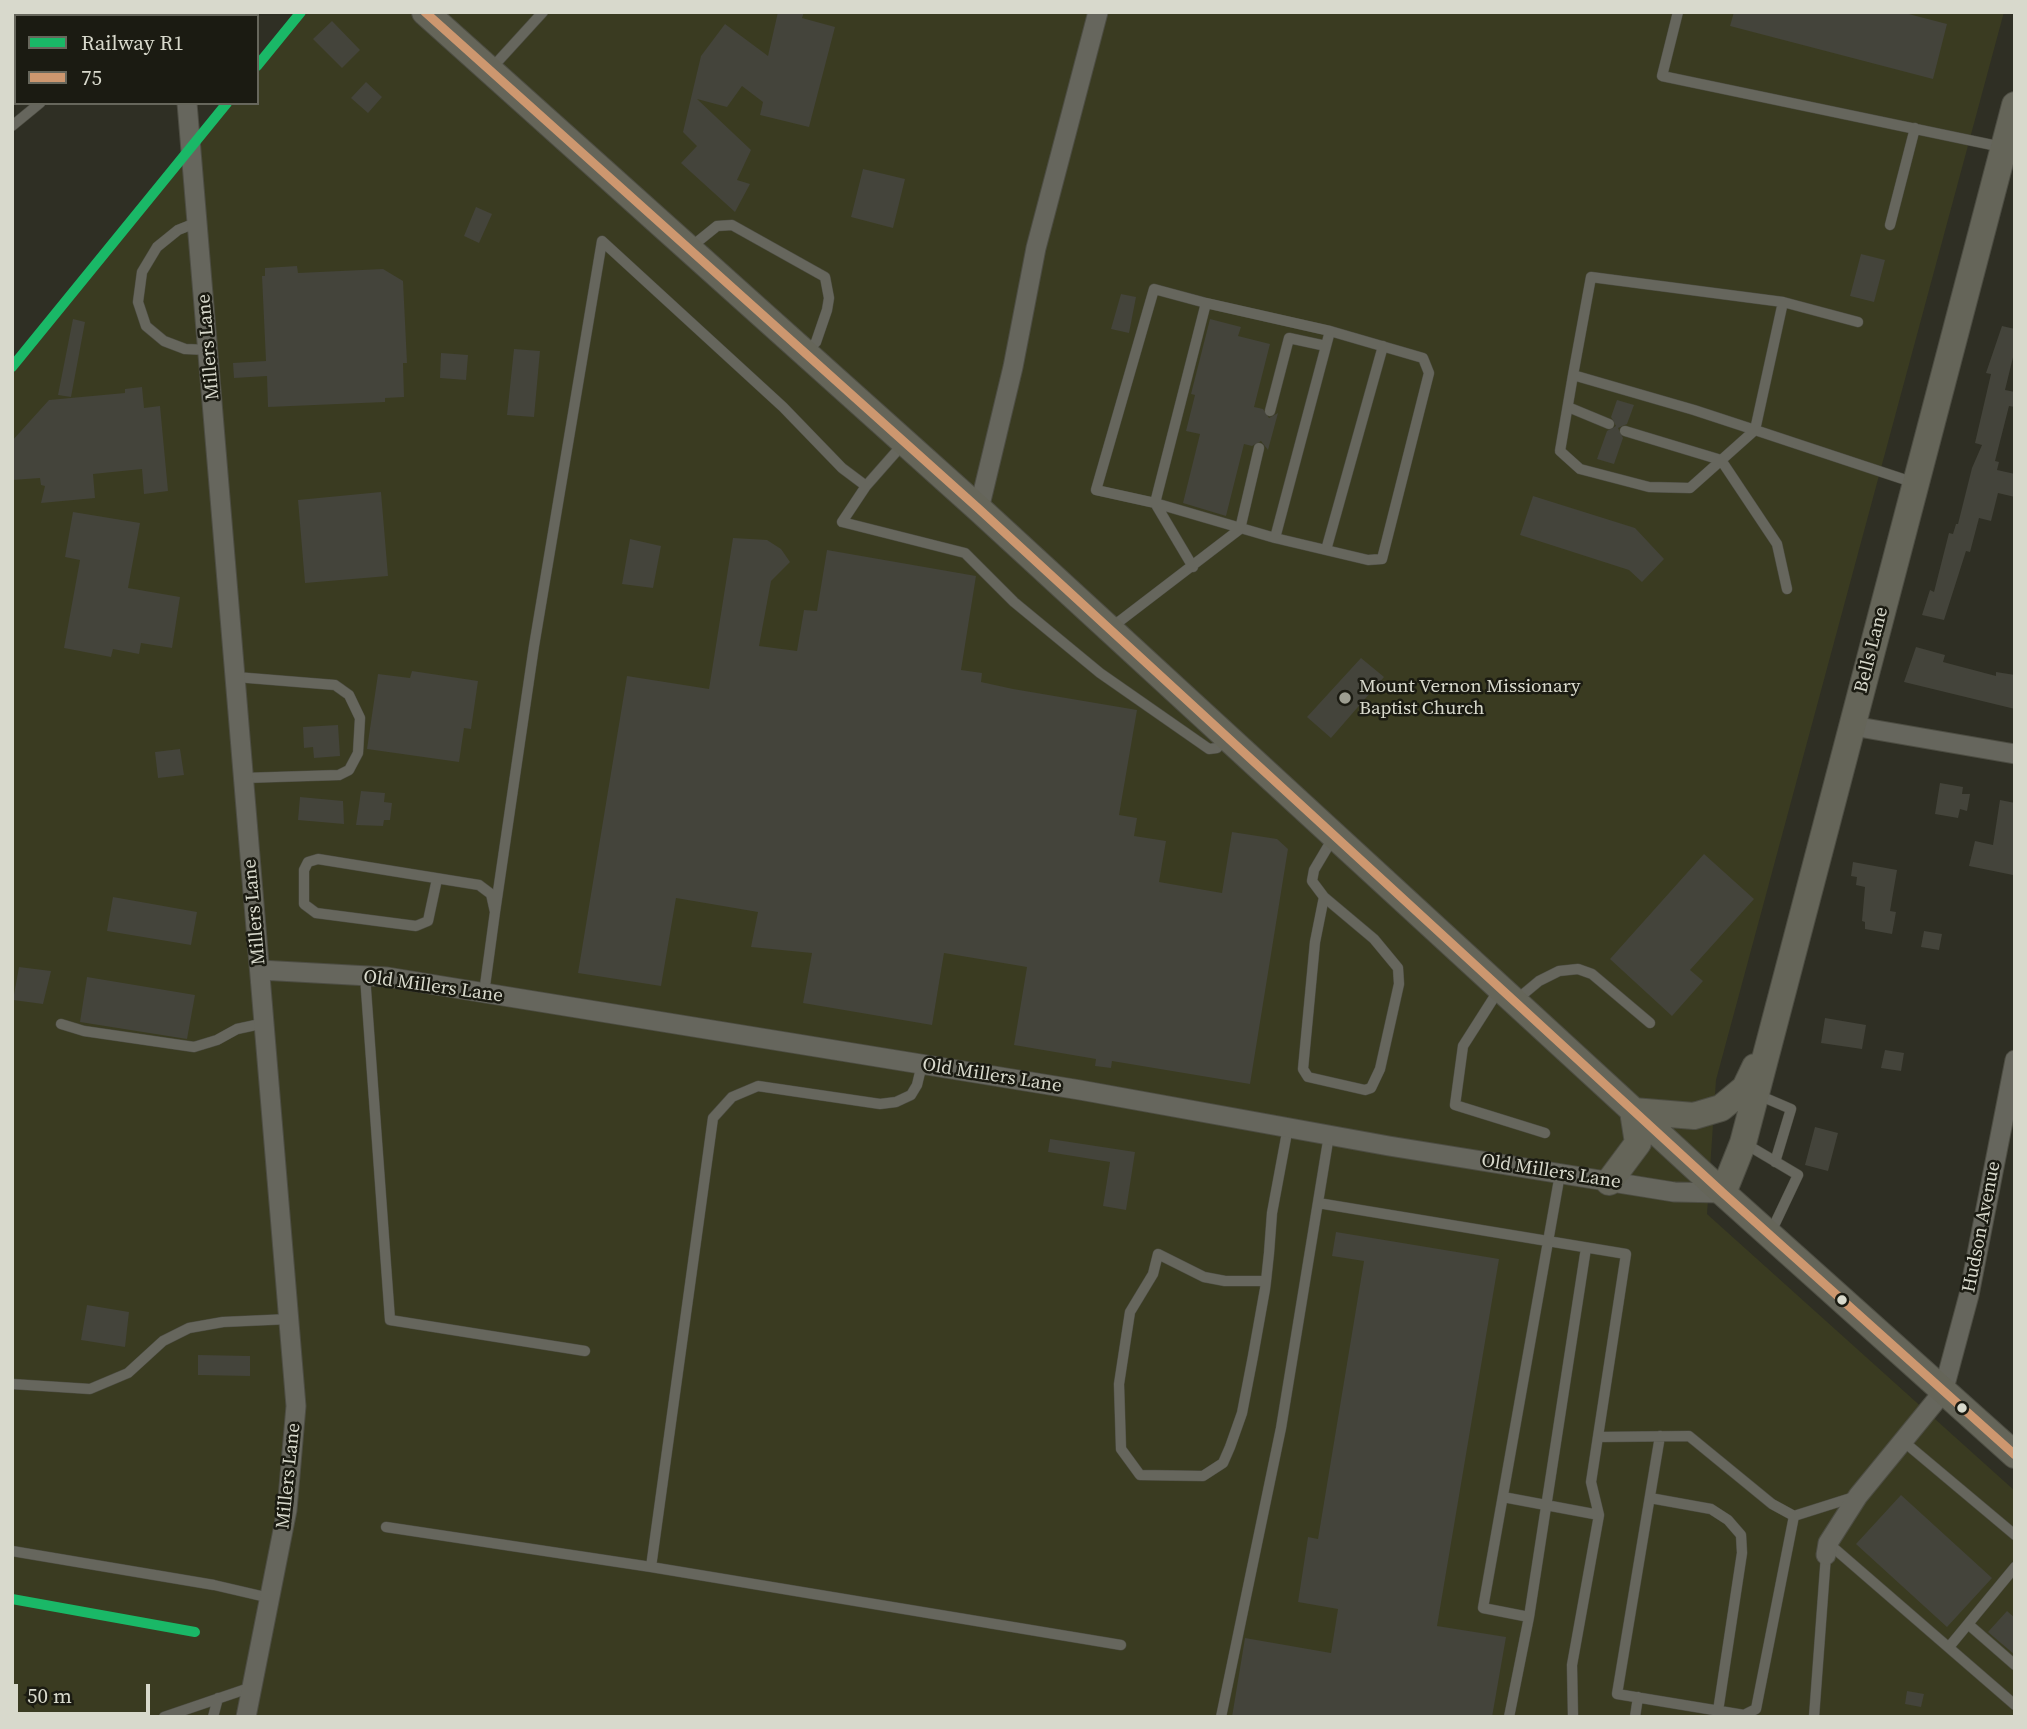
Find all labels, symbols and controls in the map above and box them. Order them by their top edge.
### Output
legend [14,14,259,105]
text: Railway R1 [81,28,184,57]
text: 75 [81,63,102,92]
street label: Millers Lane [193,293,225,401]
street label: Bells Lane [1850,605,1894,695]
place label: Mount Vernon Missionary Baptist Church [1359,676,1581,720]
marker: Mount Vernon Missionary Baptist Church [1337,690,1353,706]
street label: Millers Lane [239,858,271,966]
street label: Old Millers Lane [362,966,504,1008]
street label: Old Millers Lane [921,1054,1063,1098]
street label: Old Millers Lane [1480,1150,1622,1194]
street label: Hudson Avenue [1958,1159,2006,1295]
unlabelled marker [1835,1293,1849,1307]
unlabelled marker [1955,1401,1969,1415]
street label: Millers Lane [272,1422,306,1530]
scale bar [18,1670,154,1714]
text: 50 m [27,1681,72,1710]

